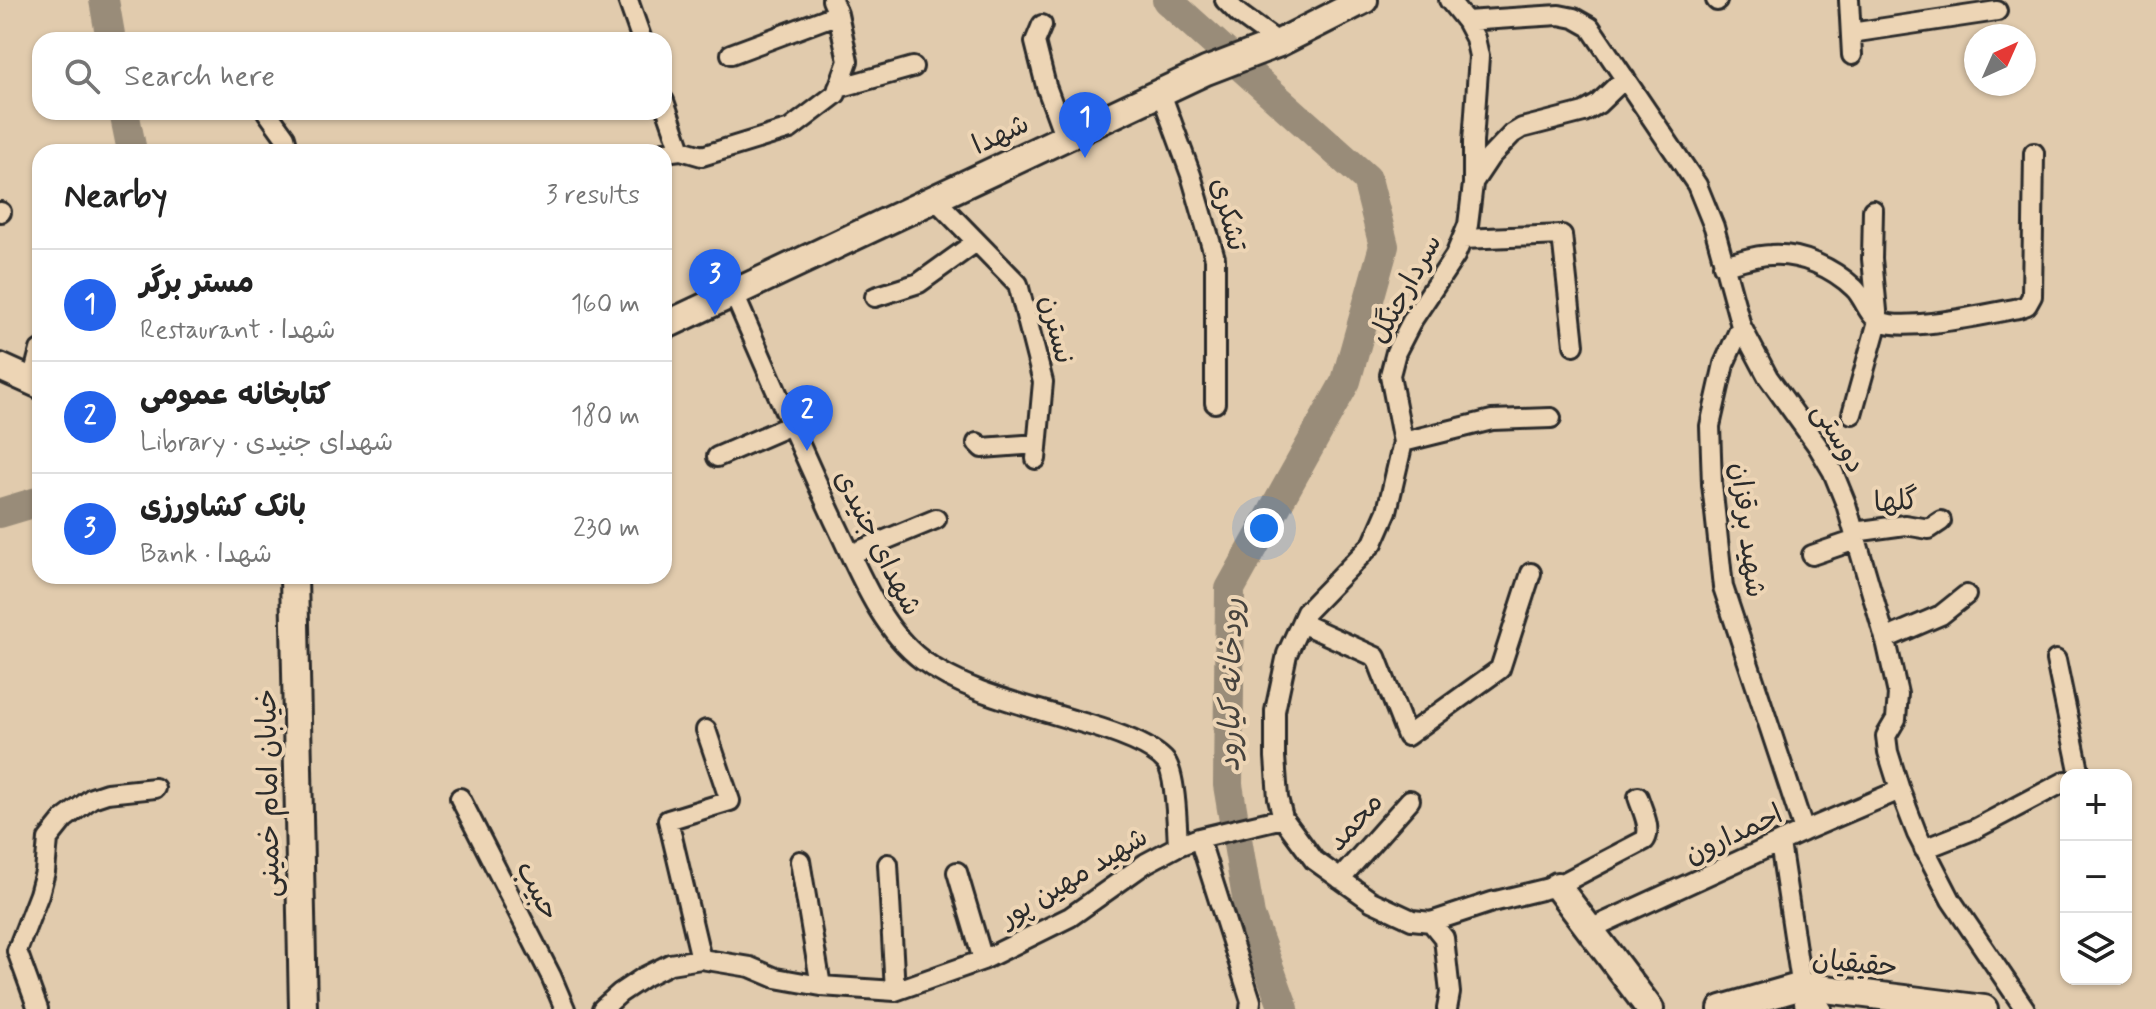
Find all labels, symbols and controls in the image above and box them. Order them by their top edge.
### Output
north arrow [1964,24,2036,96]
search box [32,32,672,120]
icon: search [60,54,104,98]
text: Search here [124,57,275,96]
pin: 1 [1059,92,1111,158]
street label: شهدا [967,106,1036,164]
text: Nearby [64,174,168,219]
street label: تشکری [1201,174,1255,256]
text: 3 results [546,179,640,213]
street label: سردارجنگل [1361,228,1451,351]
pin: 3 [689,249,741,315]
text: مستر برگر [140,264,254,303]
text: 1 [84,288,96,322]
text: 160 m [571,288,640,322]
street label: نسترن [1029,291,1082,368]
text: Restaurant · شهدا [140,314,336,348]
text: کتابخانه عمومى [140,376,331,415]
pin: 2 [781,385,833,451]
street label: دوستی [1802,396,1873,481]
text: 2 [84,400,96,434]
text: 180 m [571,400,640,434]
text: Library · شهدای جنیدی [140,426,393,460]
street label: شهید برقزان [1720,461,1773,600]
street label: شهدای جنیدی [824,464,929,622]
street label: گلها [1873,482,1920,523]
text: بانک کشاورزى [140,488,306,527]
your location [1244,508,1284,548]
text: 3 [84,512,96,546]
text: 230 m [573,512,640,546]
text: Bank · شهدا [140,538,272,572]
water label: رودخانه کیارود [1210,598,1253,772]
street label: خیابان امام خمینی [249,688,291,898]
map controls [2060,769,2132,985]
button: + [2060,769,2132,841]
street label: محمد [1320,785,1392,860]
street label: احمدارون [1679,796,1789,874]
street label: شهید مهین پور [992,819,1155,938]
button: − [2060,841,2132,913]
street label: حبیب [506,855,567,927]
button: layers [2060,913,2132,985]
street label: حقیقیان [1810,942,1899,987]

